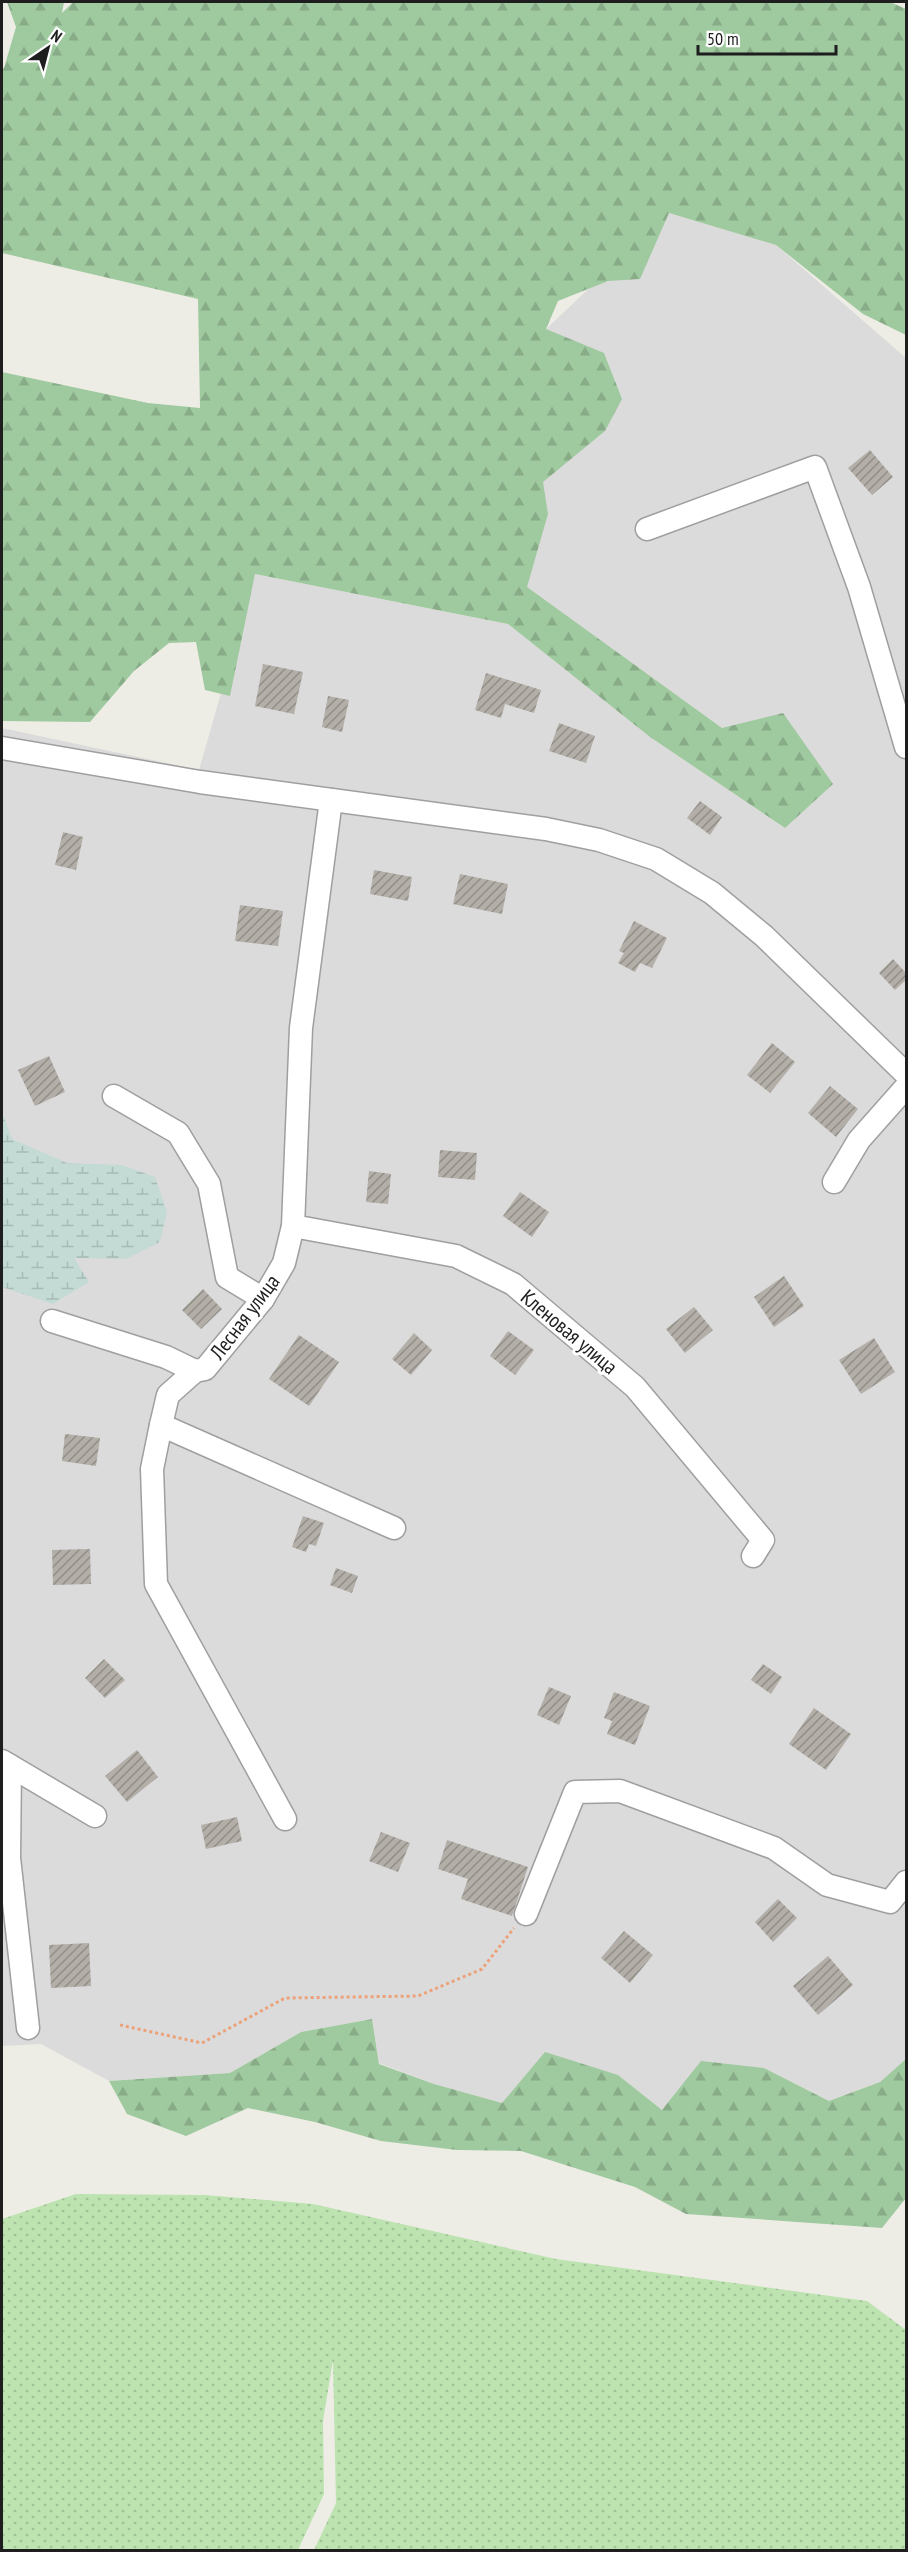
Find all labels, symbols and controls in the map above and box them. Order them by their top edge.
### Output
north arrow [18,18,78,78]
scale bar [698,18,836,56]
text: N [47,25,66,46]
text: 50 m [707,27,739,50]
street label: Лесная улица [203,1269,285,1365]
street label: Кленовая улица [515,1283,623,1380]

